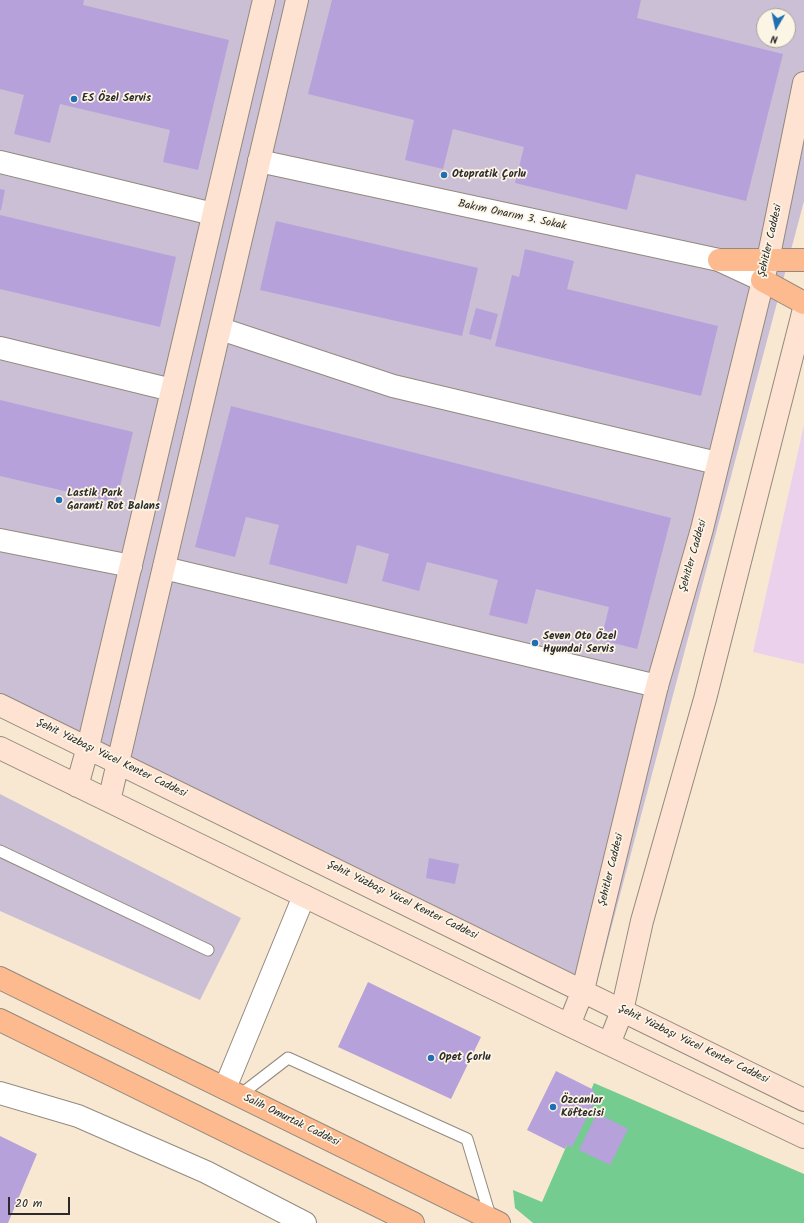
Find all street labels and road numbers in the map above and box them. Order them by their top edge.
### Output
street label: Bakım Onarım 3. Sokak [457,198,567,234]
street label: Şehitler Caddesi [756,203,786,279]
street label: Şehitler Caddesi [677,518,711,594]
street label: Şehit Yüzbaşı Yücel Kenter Caddesi [34,717,188,801]
street label: Şehitler Caddesi [597,832,627,908]
street label: Şehit Yüzbaşı Yücel Kenter Caddesi [325,859,479,943]
street label: Şehit Yüzbaşı Yücel Kenter Caddesi [616,1003,770,1087]
street label: Salih Omurtak Caddesi [241,1092,341,1150]

